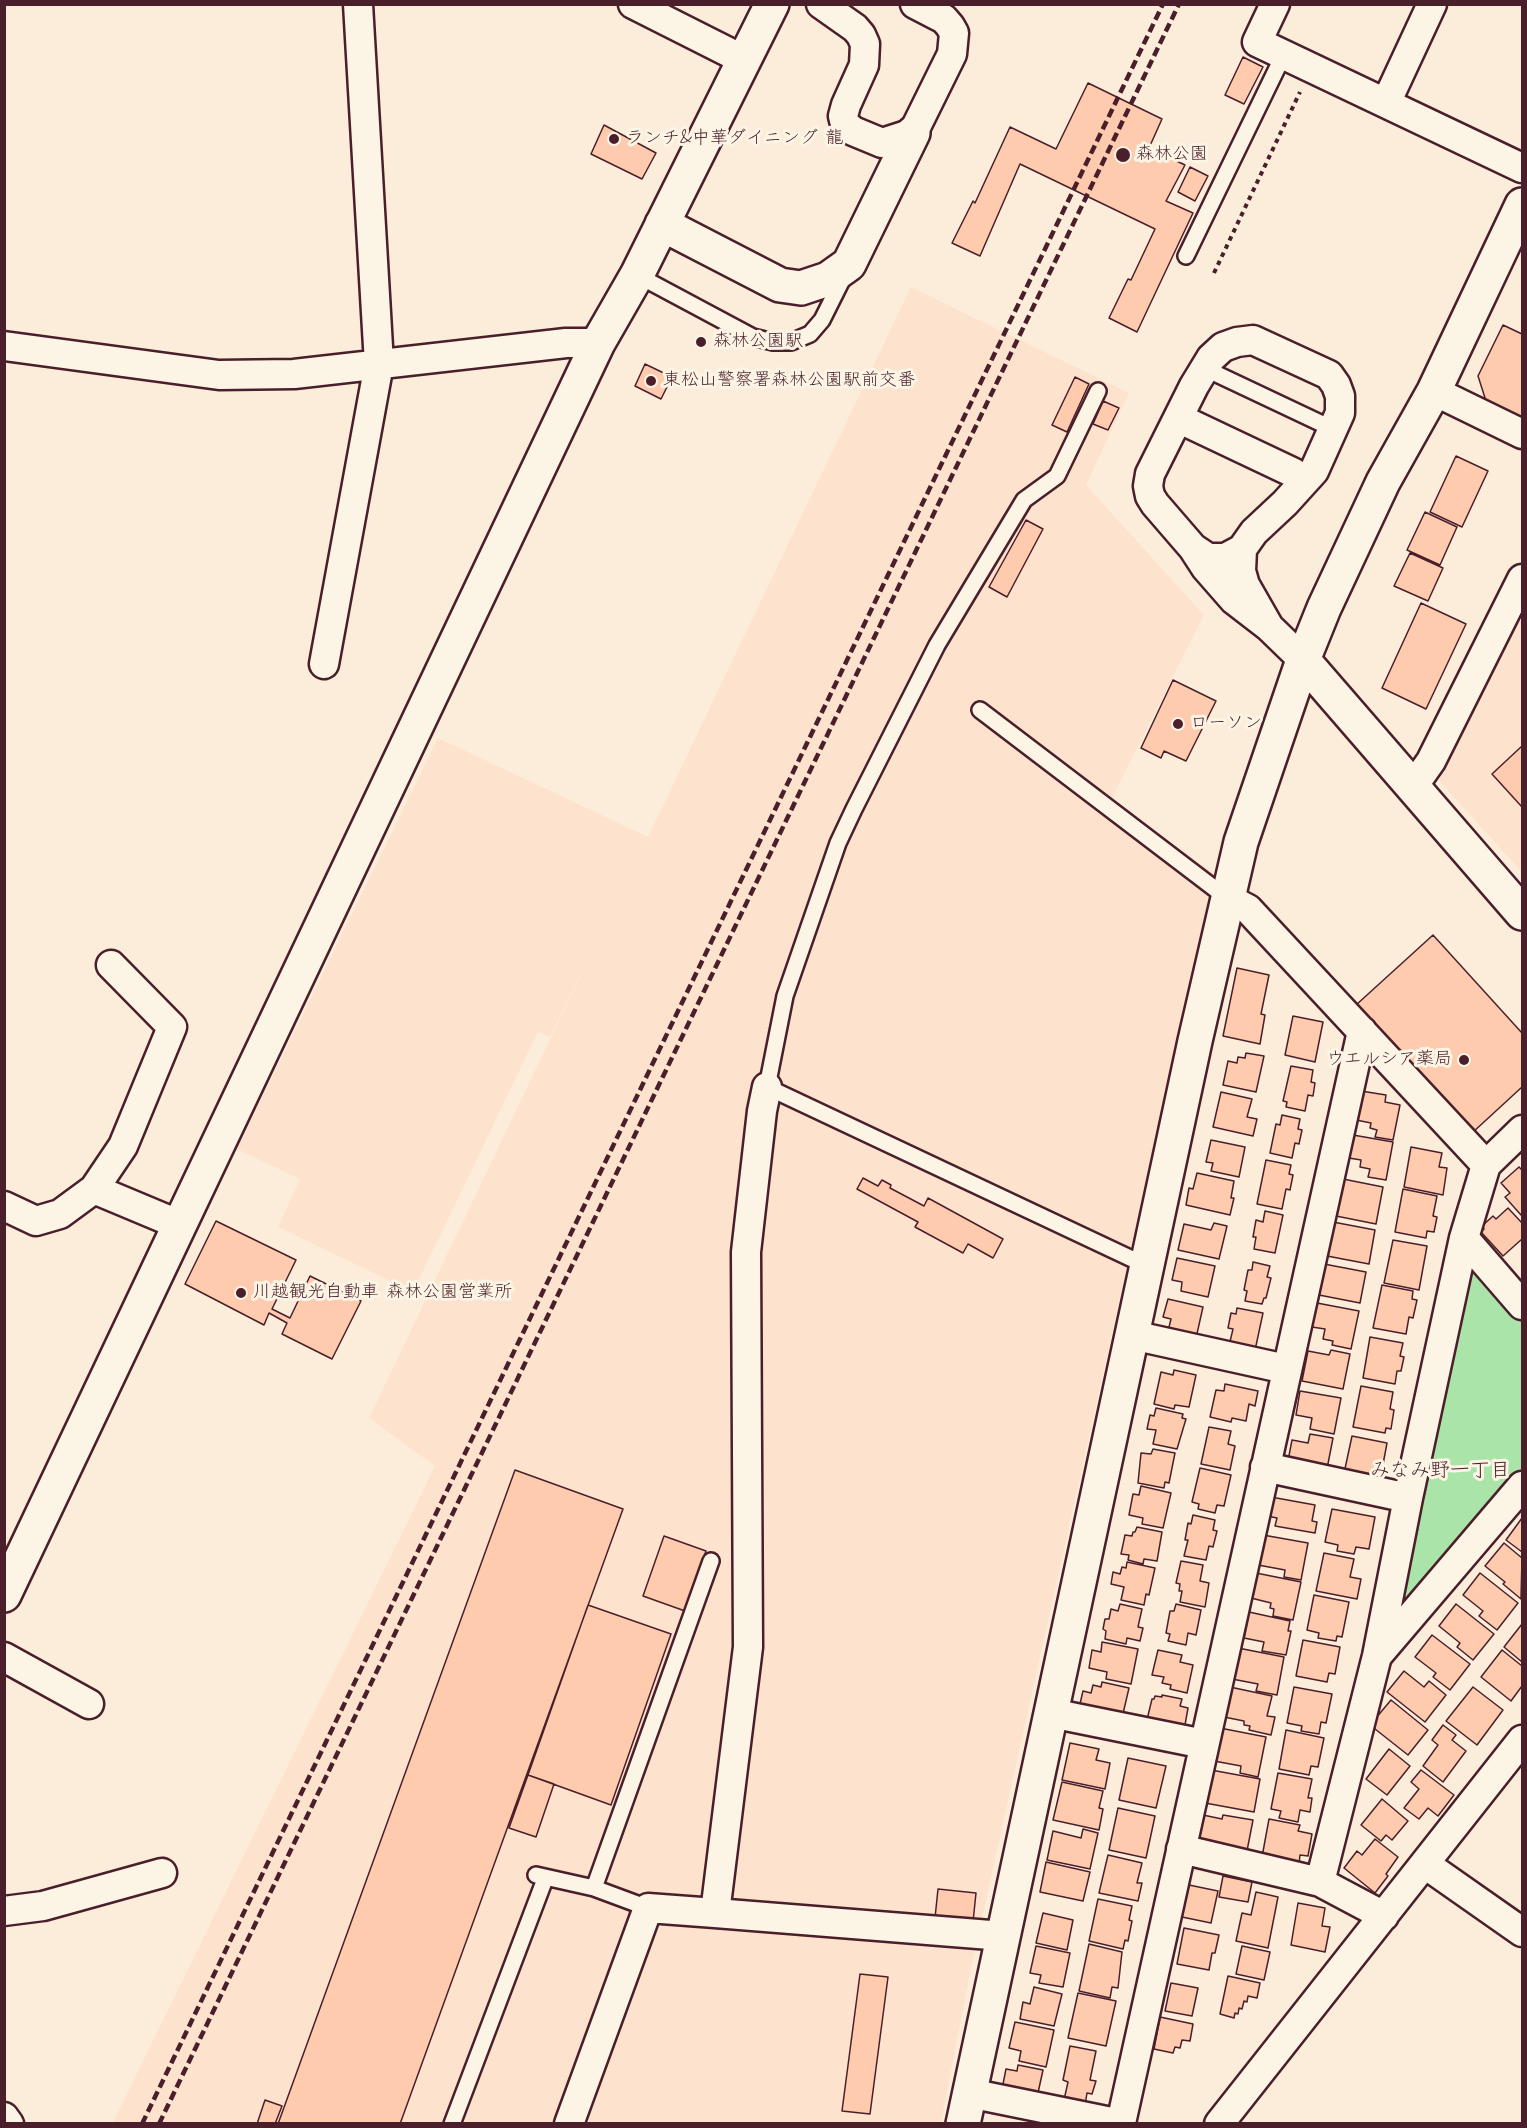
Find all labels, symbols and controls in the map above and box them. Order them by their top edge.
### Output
place label: ランチ&中華ダイニング 龍 [626,128,843,150]
marker: ランチ&中華ダイニング 龍 [607,132,621,146]
place label: 森林公園 [1136,144,1208,166]
marker: 森林公園 [1114,146,1132,164]
place label: 森林公園駅 [713,331,803,353]
marker: 森林公園駅 [694,335,708,349]
place label: 東松山警察署森林公園駅前交番 [663,370,915,392]
marker: 東松山警察署森林公園駅前交番 [644,374,658,388]
place label: ローソン [1190,713,1262,735]
marker: ローソン [1171,717,1185,731]
place label: ウエルシア薬局 [1326,1049,1452,1071]
marker: ウエルシア薬局 [1457,1053,1471,1067]
place label: 川越観光自動車 森林公園営業所 [253,1282,512,1304]
marker: 川越観光自動車 森林公園営業所 [234,1286,248,1300]
district label: みなみ野一丁目 [1370,1460,1510,1484]

